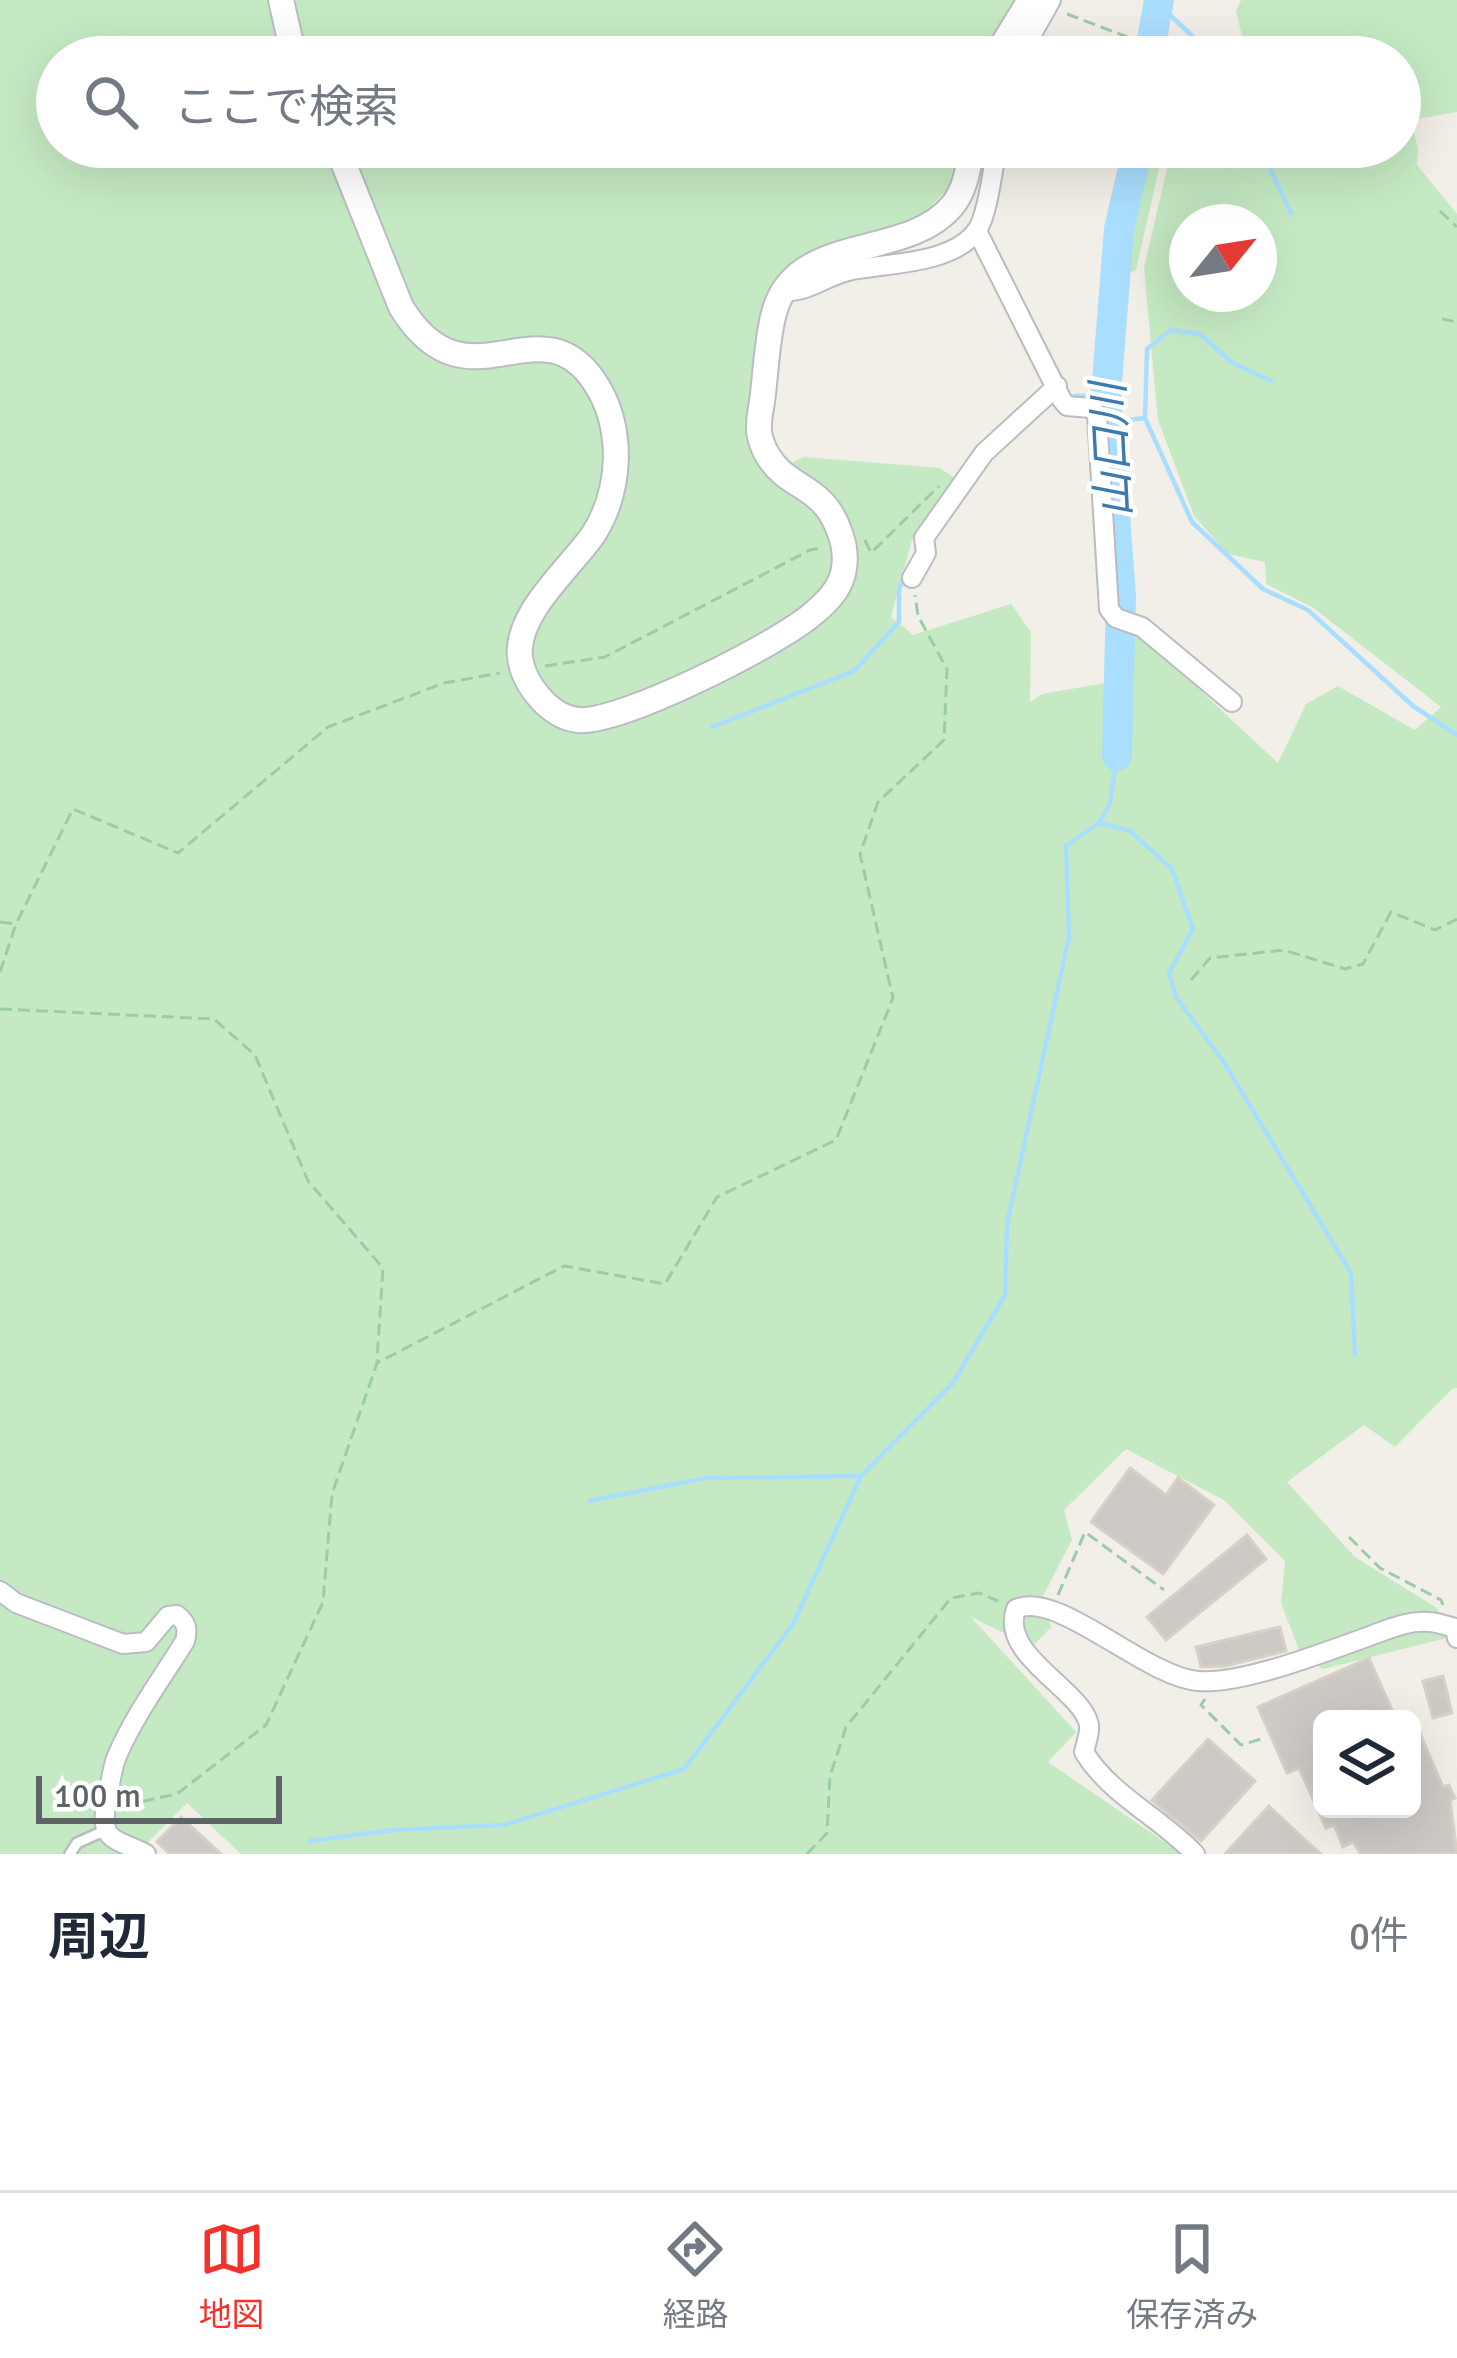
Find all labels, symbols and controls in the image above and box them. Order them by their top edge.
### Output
search box [36,36,1421,168]
icon: search [78,69,144,135]
text: ここで検索 [174,80,399,135]
north arrow [1169,204,1277,312]
water label: 山口川 [1081,377,1143,519]
map controls [1313,1710,1421,1818]
button: layers [1313,1710,1421,1818]
scale bar [36,1770,282,1823]
text: 100 m [54,1776,141,1817]
text: 周辺 [48,1906,150,1969]
text: 0件 [1349,1912,1409,1960]
tab: 地図 [199,2216,265,2336]
tab: 経路 [662,2216,728,2336]
tab: 保存済み [1126,2216,1258,2336]

